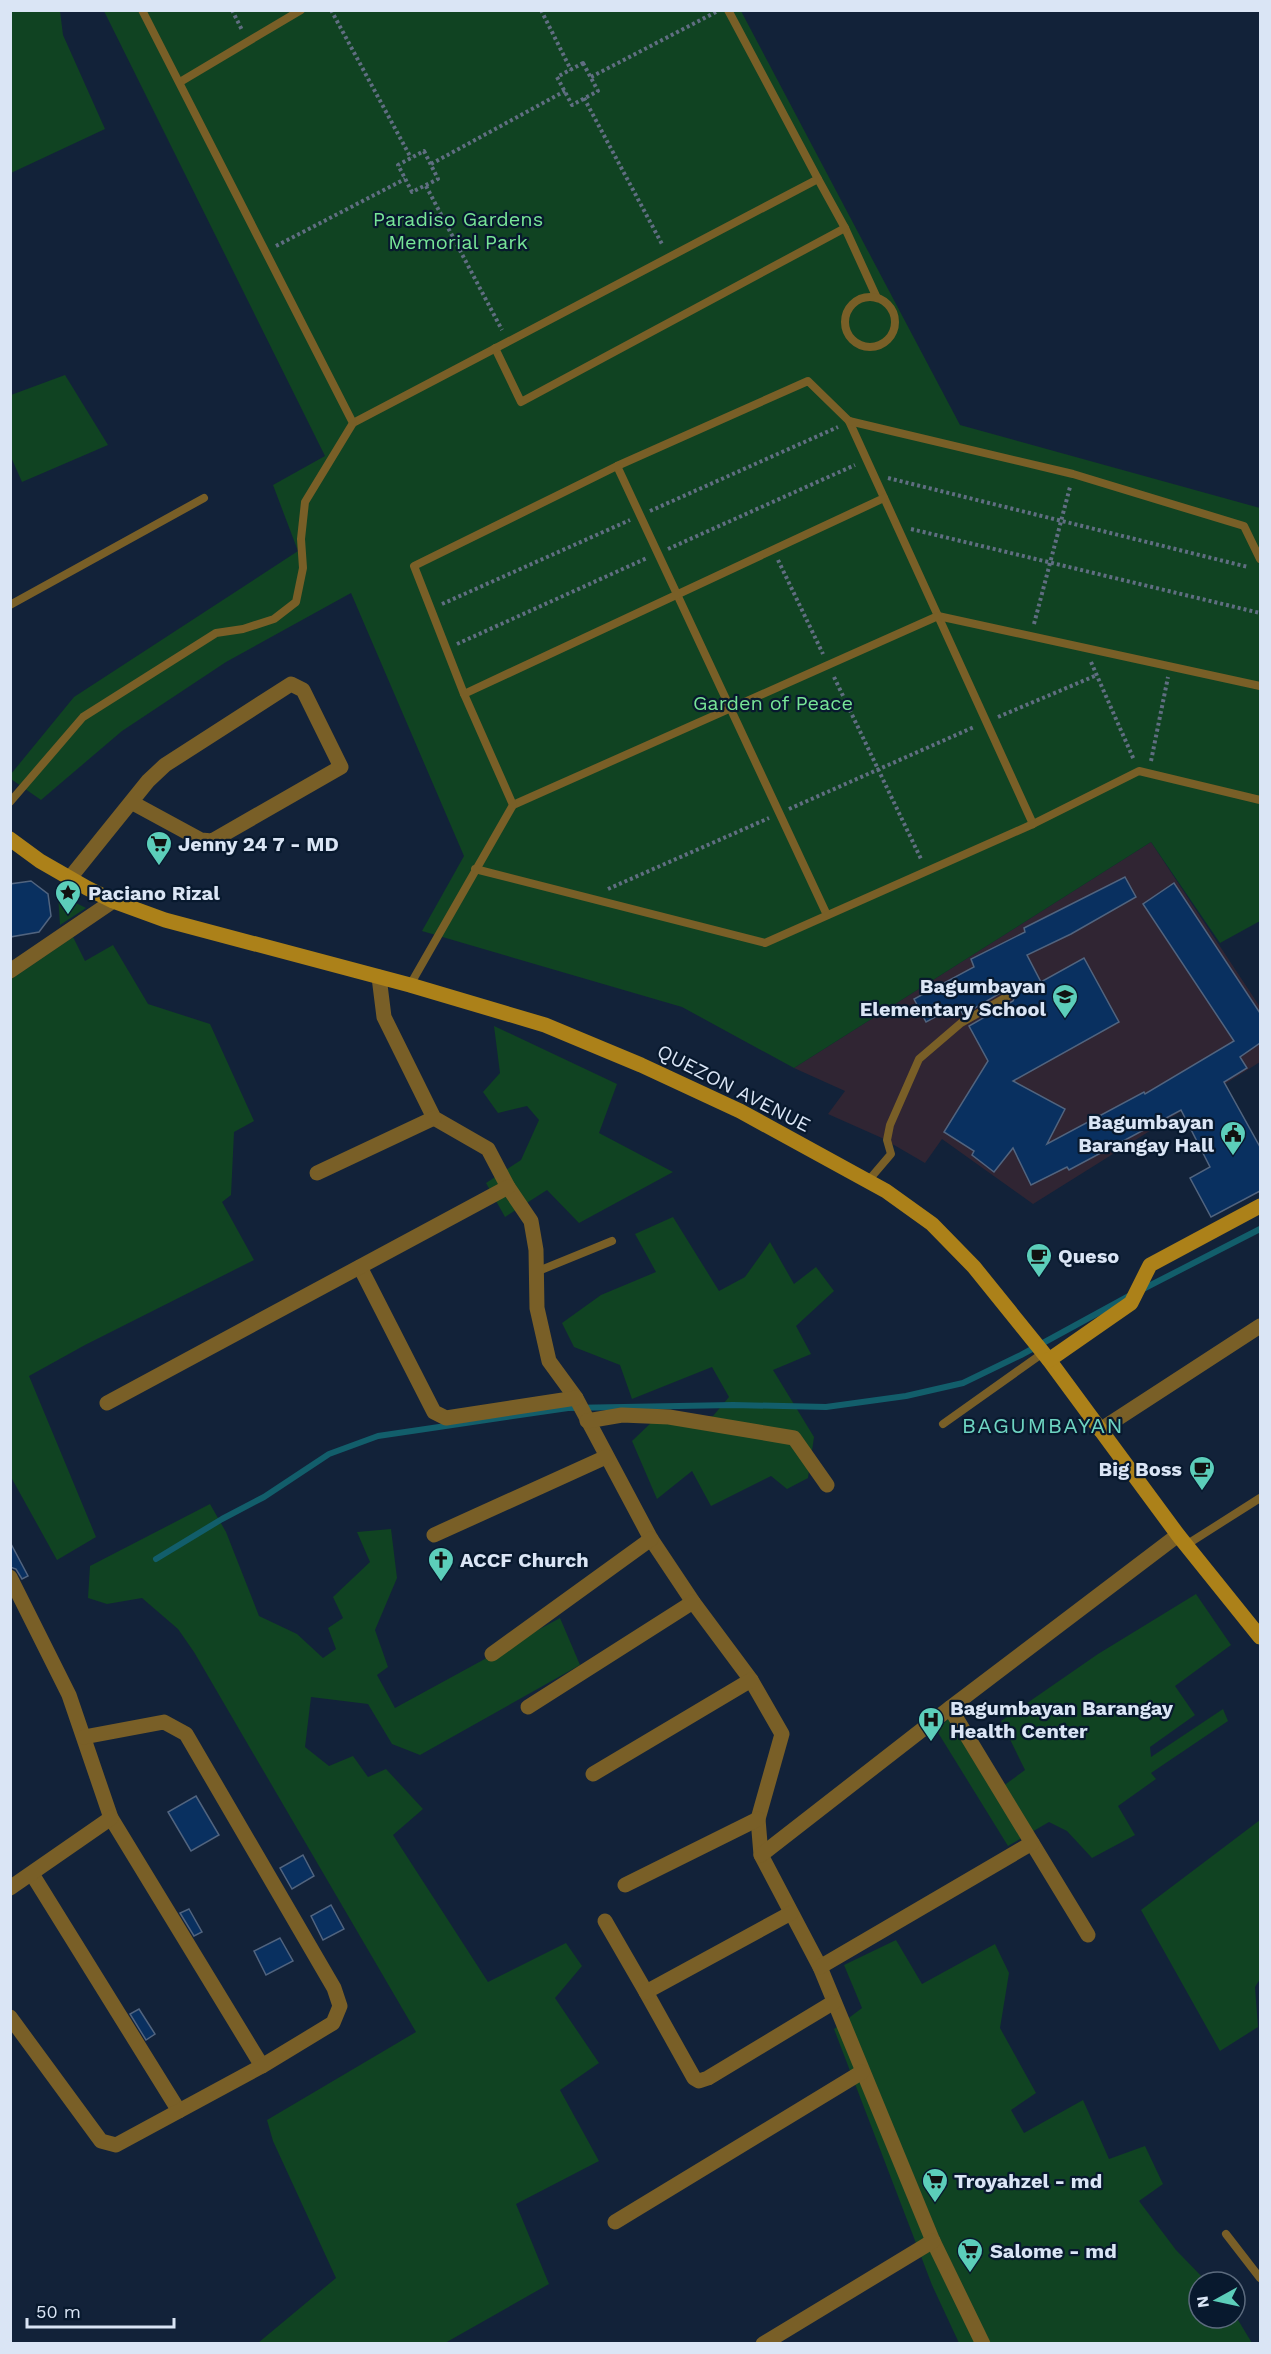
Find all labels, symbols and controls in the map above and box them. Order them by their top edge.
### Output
park label: Paradiso Gardens Memorial Park [373,207,543,254]
park label: Garden of Peace [693,691,853,715]
supermarket icon: Jenny 24 7 - MD [144,829,174,867]
place label: Jenny 24 7 - MD [178,832,339,856]
place icon: Paciano Rizal [53,878,83,916]
place label: Paciano Rizal [88,881,220,905]
place label: Bagumbayan Elementary School [860,974,1046,1021]
school or university icon: Bagumbayan Elementary School [1050,982,1080,1020]
street label: QUEZON AVENUE [653,1039,815,1137]
place label: Bagumbayan Barangay Hall [1078,1110,1214,1157]
public building icon: Bagumbayan Barangay Hall [1218,1119,1248,1157]
cafe icon: Queso [1024,1241,1054,1279]
place label: Queso [1058,1244,1119,1268]
district label: BAGUMBAYAN [962,1413,1124,1438]
cafe icon: Big Boss [1187,1454,1217,1492]
place label: Big Boss [1099,1457,1182,1481]
church icon: ACCF Church [426,1545,456,1583]
place label: ACCF Church [460,1548,589,1572]
place label: Bagumbayan Barangay Health Center [950,1696,1174,1743]
hospital icon: Bagumbayan Barangay Health Center [916,1705,946,1743]
supermarket icon: Troyahzel - md [920,2166,950,2204]
place label: Troyahzel - md [954,2169,1102,2193]
supermarket icon: Salome - md [955,2236,985,2274]
place label: Salome - md [990,2239,1117,2263]
north arrow [1187,2270,1247,2330]
scale bar [27,2291,174,2329]
text: N [1192,2295,1213,2309]
text: 50 m [36,2301,81,2322]

